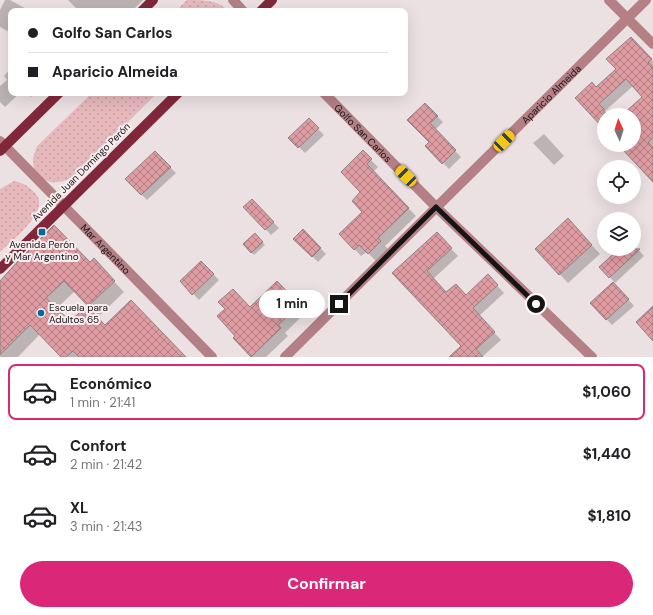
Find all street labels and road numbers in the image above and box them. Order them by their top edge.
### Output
street label: Aparicio Almeida [518,62,584,126]
street label: Golfo San Carlos [332,101,395,165]
street label: Avenida Juan Domingo Perón [29,120,133,224]
street label: Mar Argentino [78,221,133,277]

